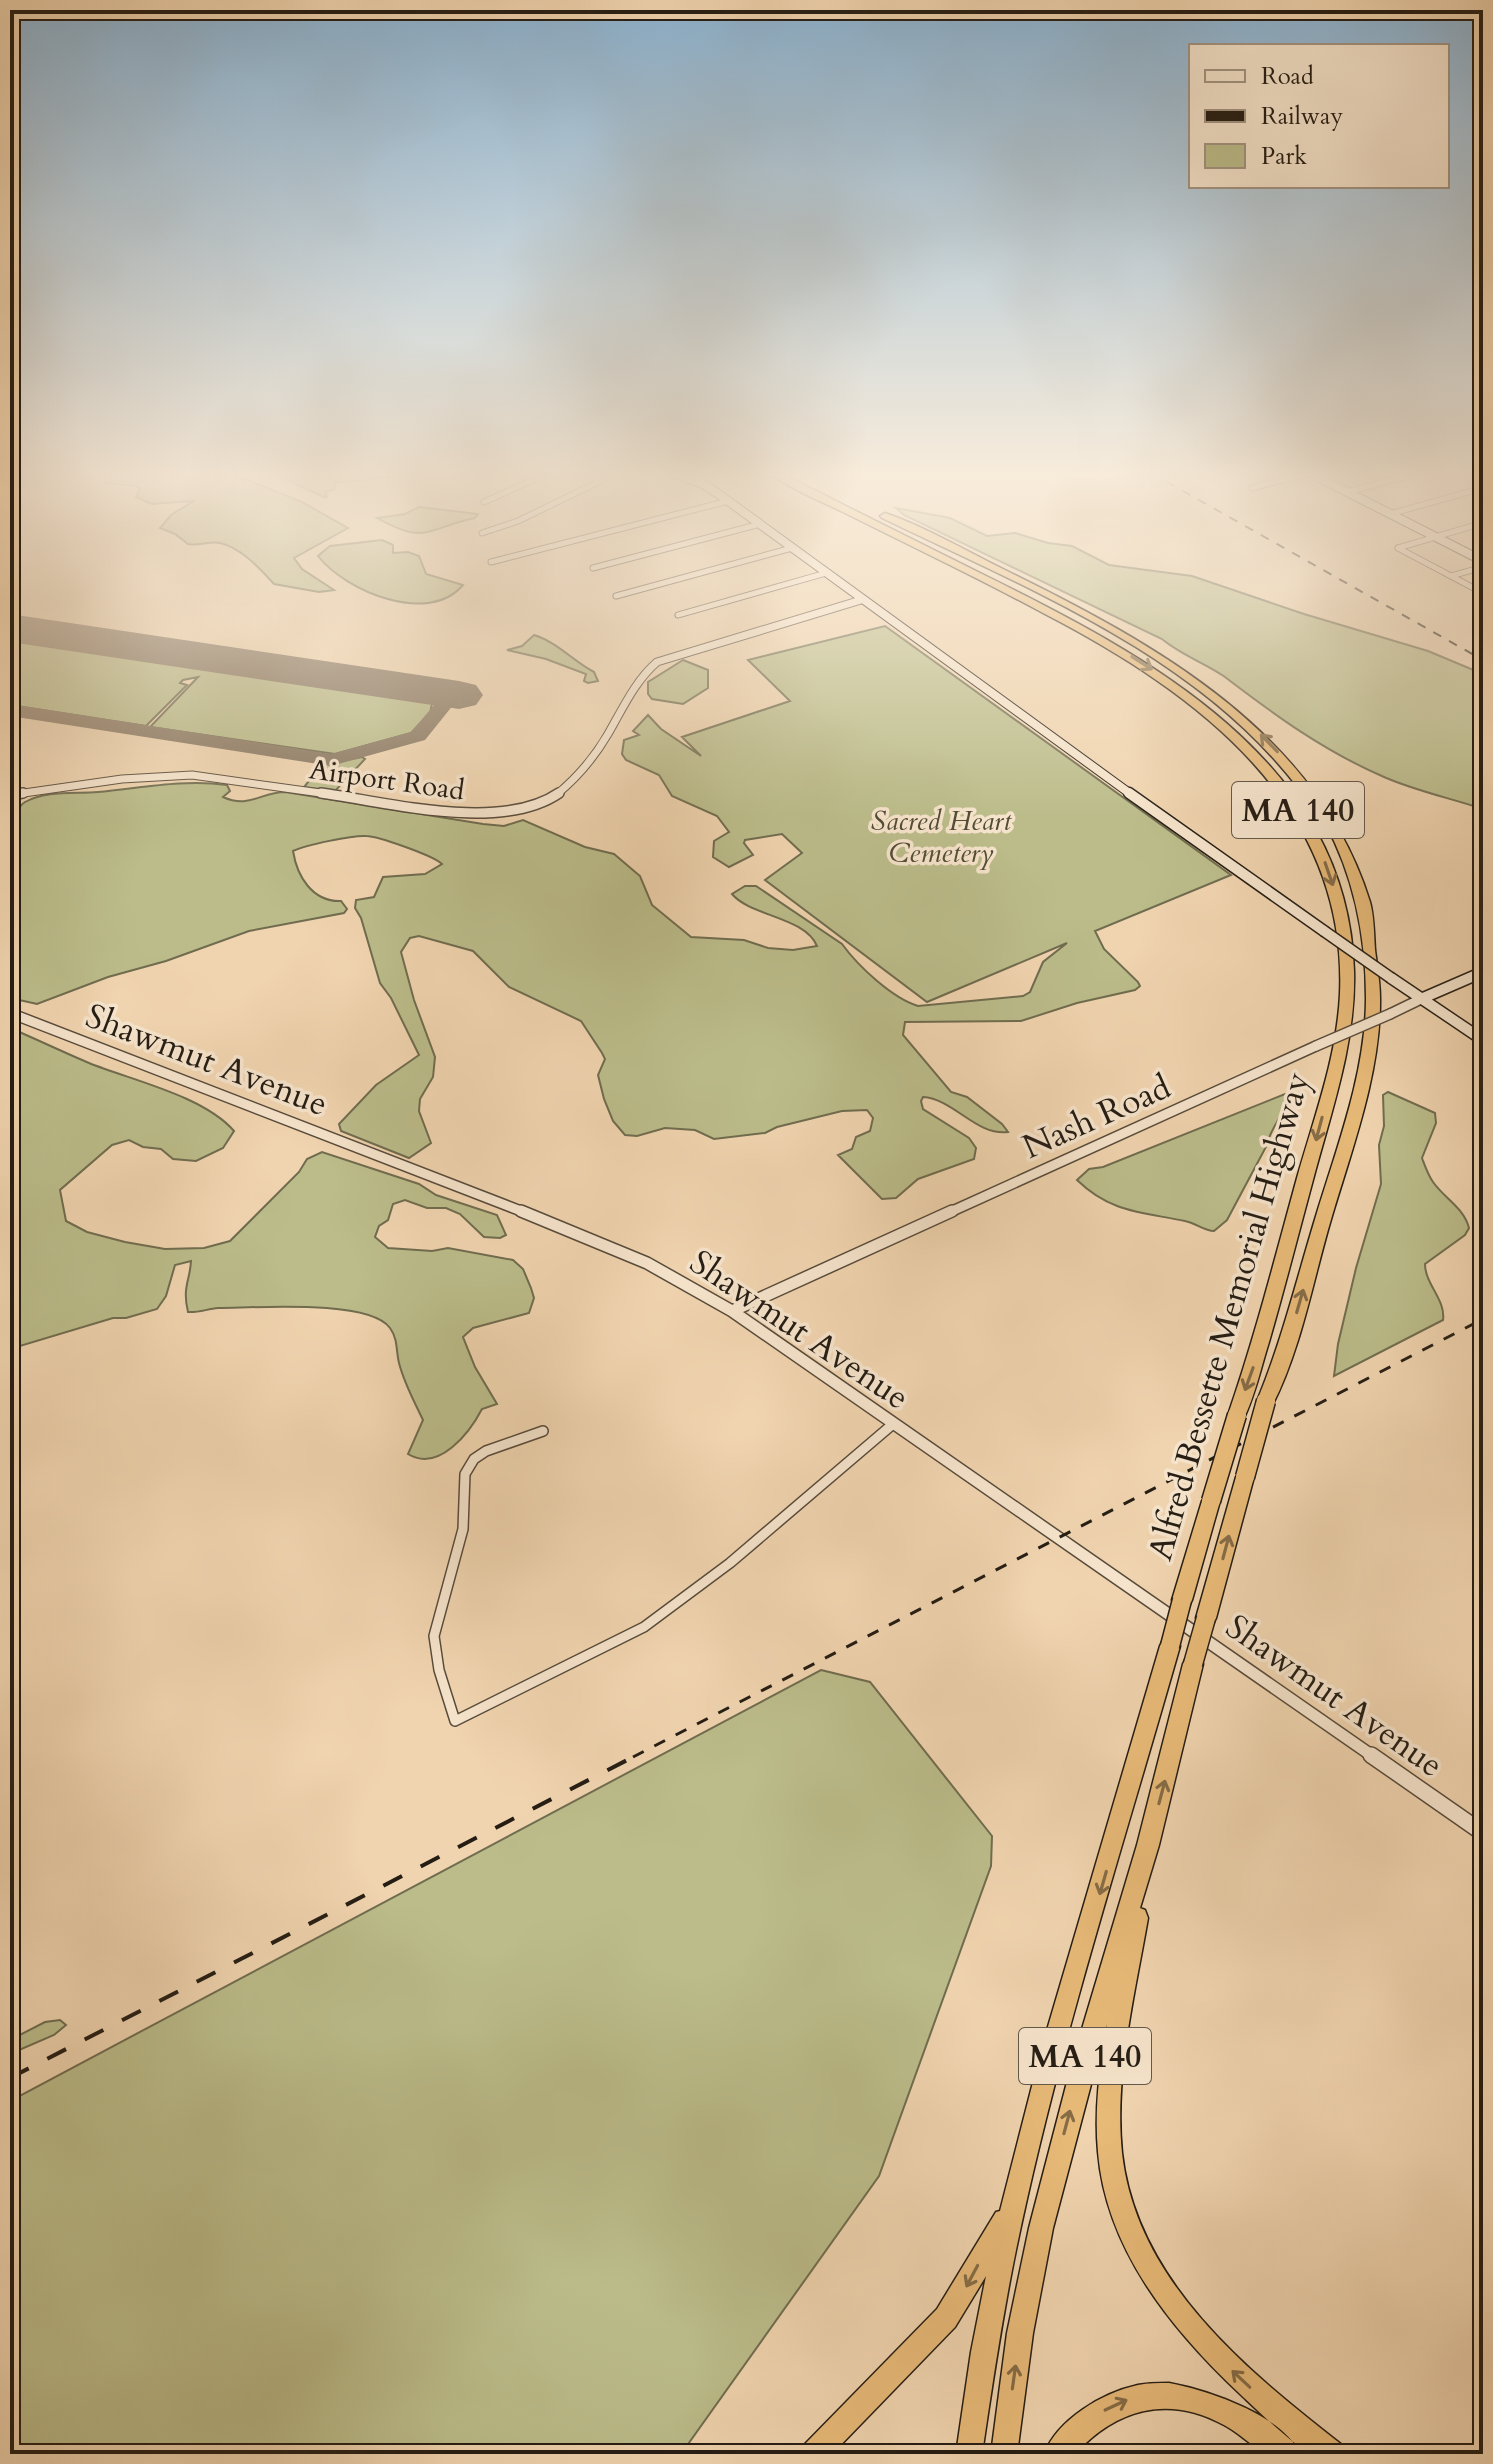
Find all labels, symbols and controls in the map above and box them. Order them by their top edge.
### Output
legend [1189,44,1449,188]
text: Road [1261,60,1314,93]
text: Railway [1261,100,1343,133]
text: Park [1261,140,1307,173]
one-way arrow [1130,656,1153,672]
one-way arrow [1259,733,1278,753]
street label: Airport Road [307,750,467,810]
road number: MA 140 [1232,782,1364,838]
park label: Sacred Heart Cemetery [871,802,1012,872]
one-way arrow [1323,861,1338,886]
street label: Shawmut Avenue [79,993,334,1127]
street label: Nash Road [1015,1064,1178,1170]
street label: Alfred Bessette Memorial Highway [1137,1067,1321,1566]
one-way arrow [1311,1115,1326,1141]
street label: Shawmut Avenue [681,1239,918,1420]
one-way arrow [1293,1288,1308,1314]
one-way arrow [1241,1367,1256,1392]
one-way arrow [1219,1535,1234,1561]
street label: Shawmut Avenue [1217,1604,1452,1788]
one-way arrow [1155,1779,1170,1805]
one-way arrow [1095,1870,1110,1896]
road number: MA 140 [1019,2028,1151,2084]
one-way arrow [1061,2110,1076,2136]
one-way arrow [964,2264,980,2287]
one-way arrow [1007,2364,1022,2390]
one-way arrow [1231,2370,1251,2389]
one-way arrow [1104,2397,1128,2412]

